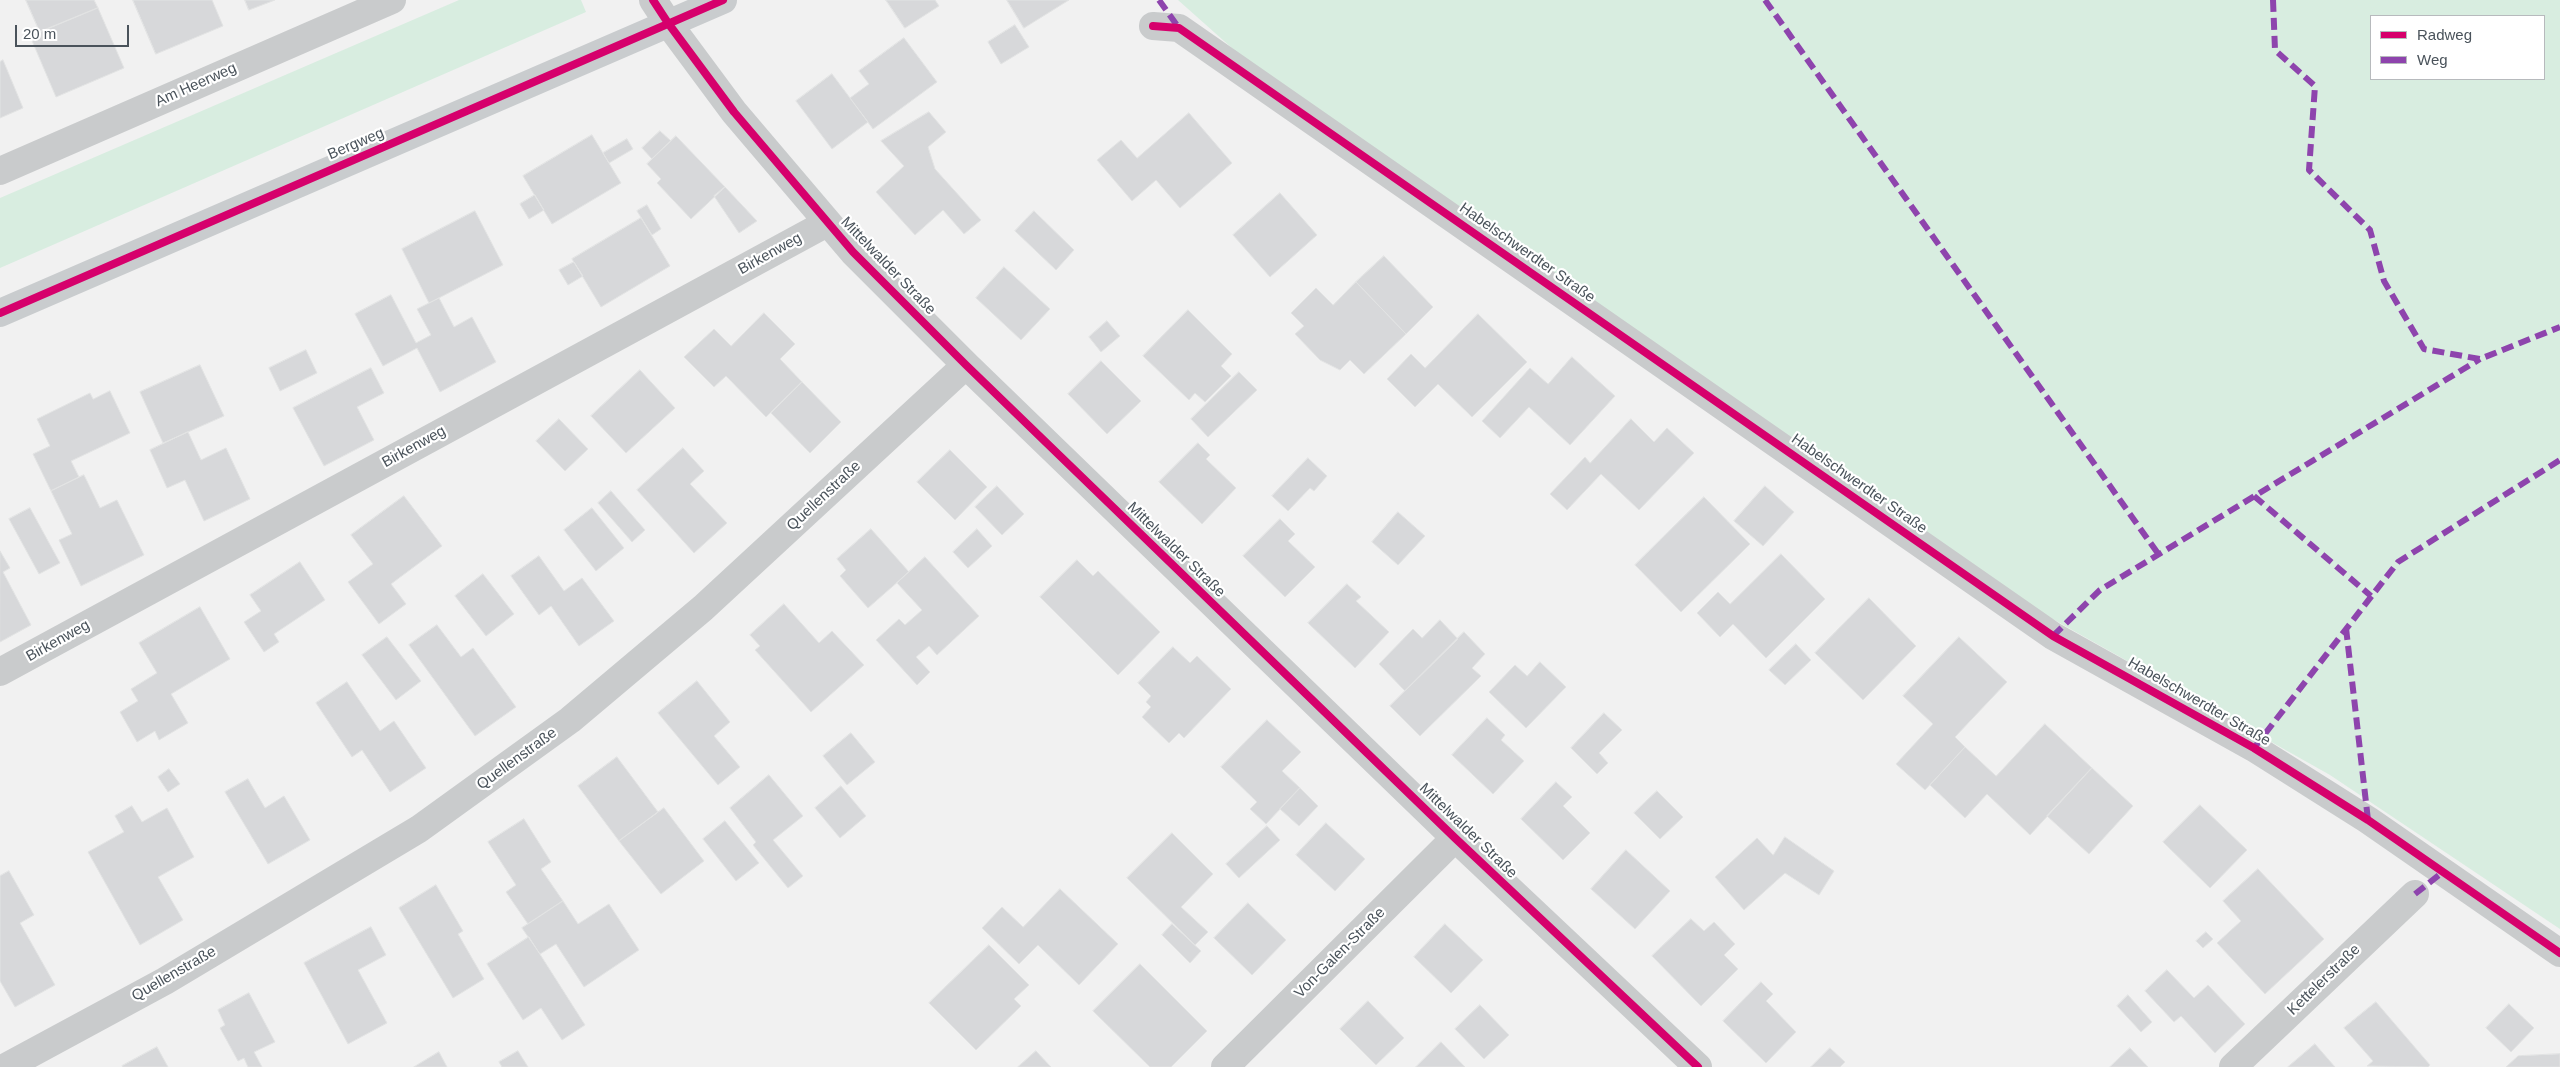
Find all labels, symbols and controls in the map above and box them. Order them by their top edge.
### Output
scale bar [18,15,131,47]
legend [2370,15,2545,80]
text: 20 m [23,25,56,42]
text: Radweg [2417,26,2472,43]
text: Weg [2417,51,2448,68]
street label: Am Heerweg [153,59,239,111]
street label: Bergweg [325,124,387,164]
street label: Habelschwerdter Straße [1456,199,1598,307]
street label: Mittelwalder Straße [837,213,939,319]
street label: Birkenweg [735,229,805,279]
street label: Birkenweg [379,422,449,472]
street label: Habelschwerdter Straße [1788,430,1930,538]
street label: Quellenstraße [783,457,865,535]
street label: Mittelwalder Straße [1123,499,1229,601]
street label: Birkenweg [23,616,93,666]
street label: Habelschwerdter Straße [2124,654,2274,750]
street label: Quellenstraße [474,724,560,794]
street label: Mittelwalder Straße [1415,780,1521,882]
street label: Von-Galen-Straße [1291,904,1389,1002]
street label: Kettelerstraße [2284,941,2364,1019]
street label: Quellenstraße [129,943,219,1005]

